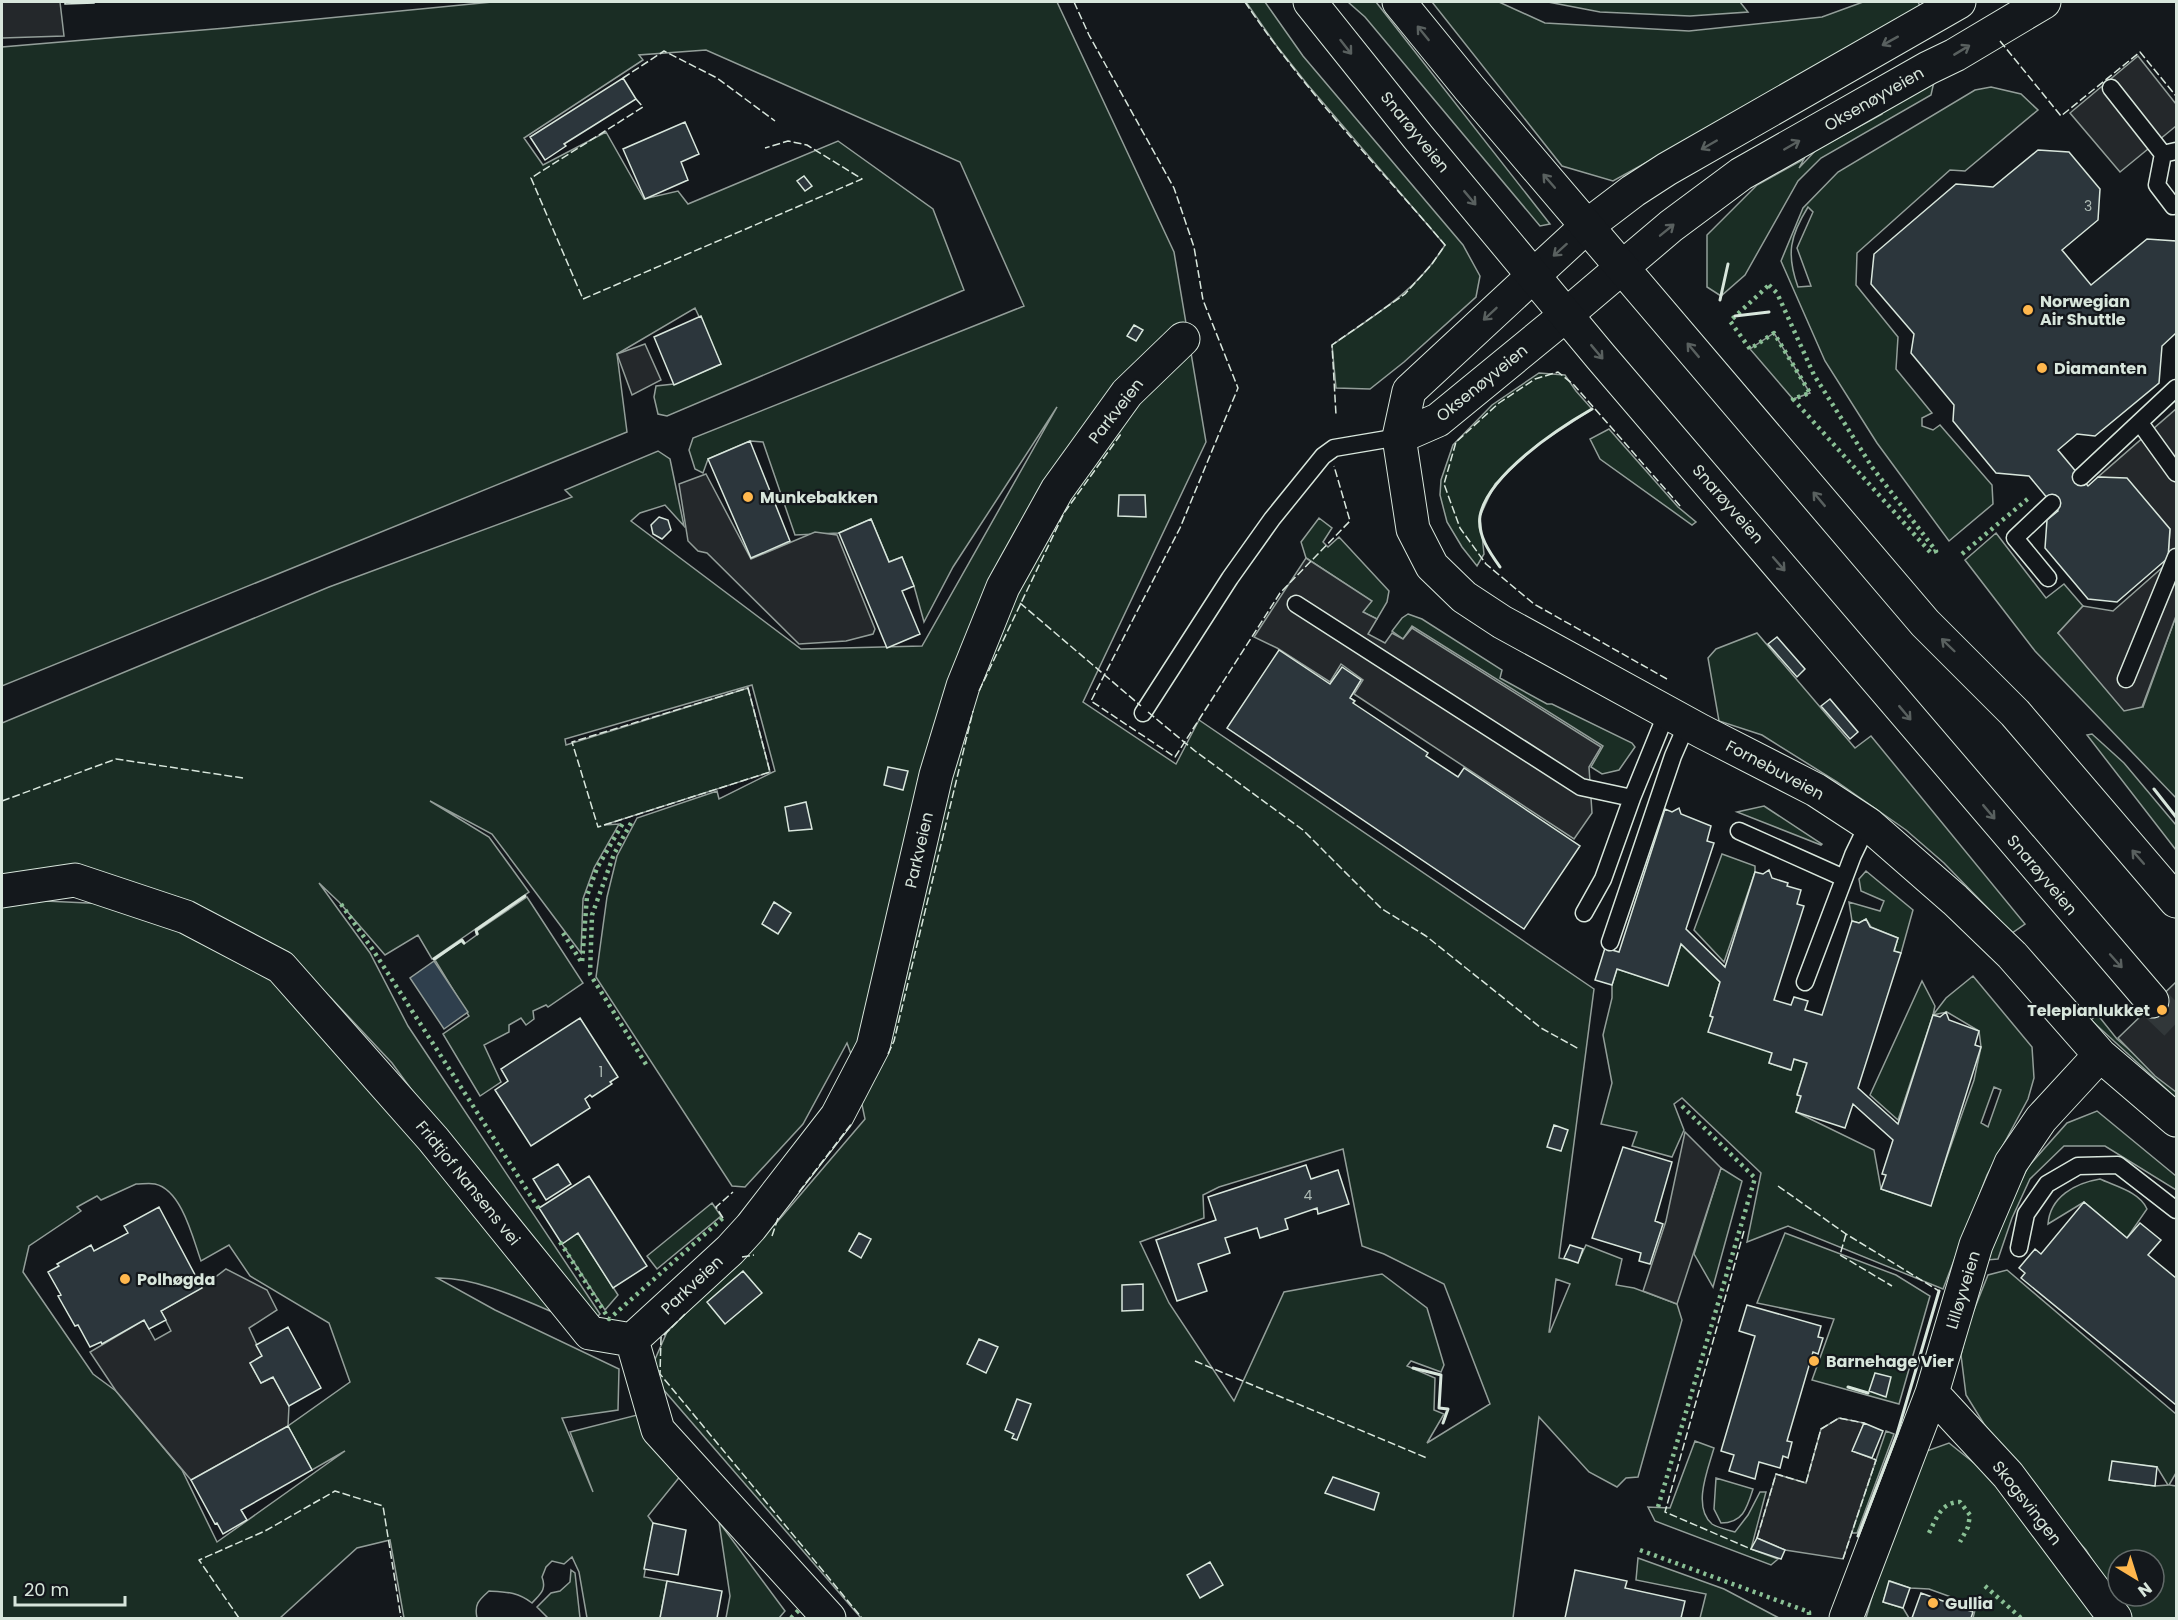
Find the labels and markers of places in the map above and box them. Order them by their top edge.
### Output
place label: Norwegian Air Shuttle [2040,290,2130,331]
marker: Norwegian Air Shuttle [2021,303,2035,317]
place label: Diamanten [2054,357,2147,380]
marker: Diamanten [2035,361,2049,375]
place label: Munkebakken [760,486,878,509]
marker: Munkebakken [741,490,755,504]
place label: Teleplanlukket [2027,999,2150,1022]
marker: Teleplanlukket [2155,1003,2169,1017]
place label: Polhøgda [137,1268,215,1291]
marker: Polhøgda [118,1272,132,1286]
place label: Barnehage Vier [1826,1350,1954,1373]
marker: Barnehage Vier [1807,1354,1821,1368]
place label: Gullia [1945,1592,1993,1615]
marker: Gullia [1926,1596,1940,1610]

